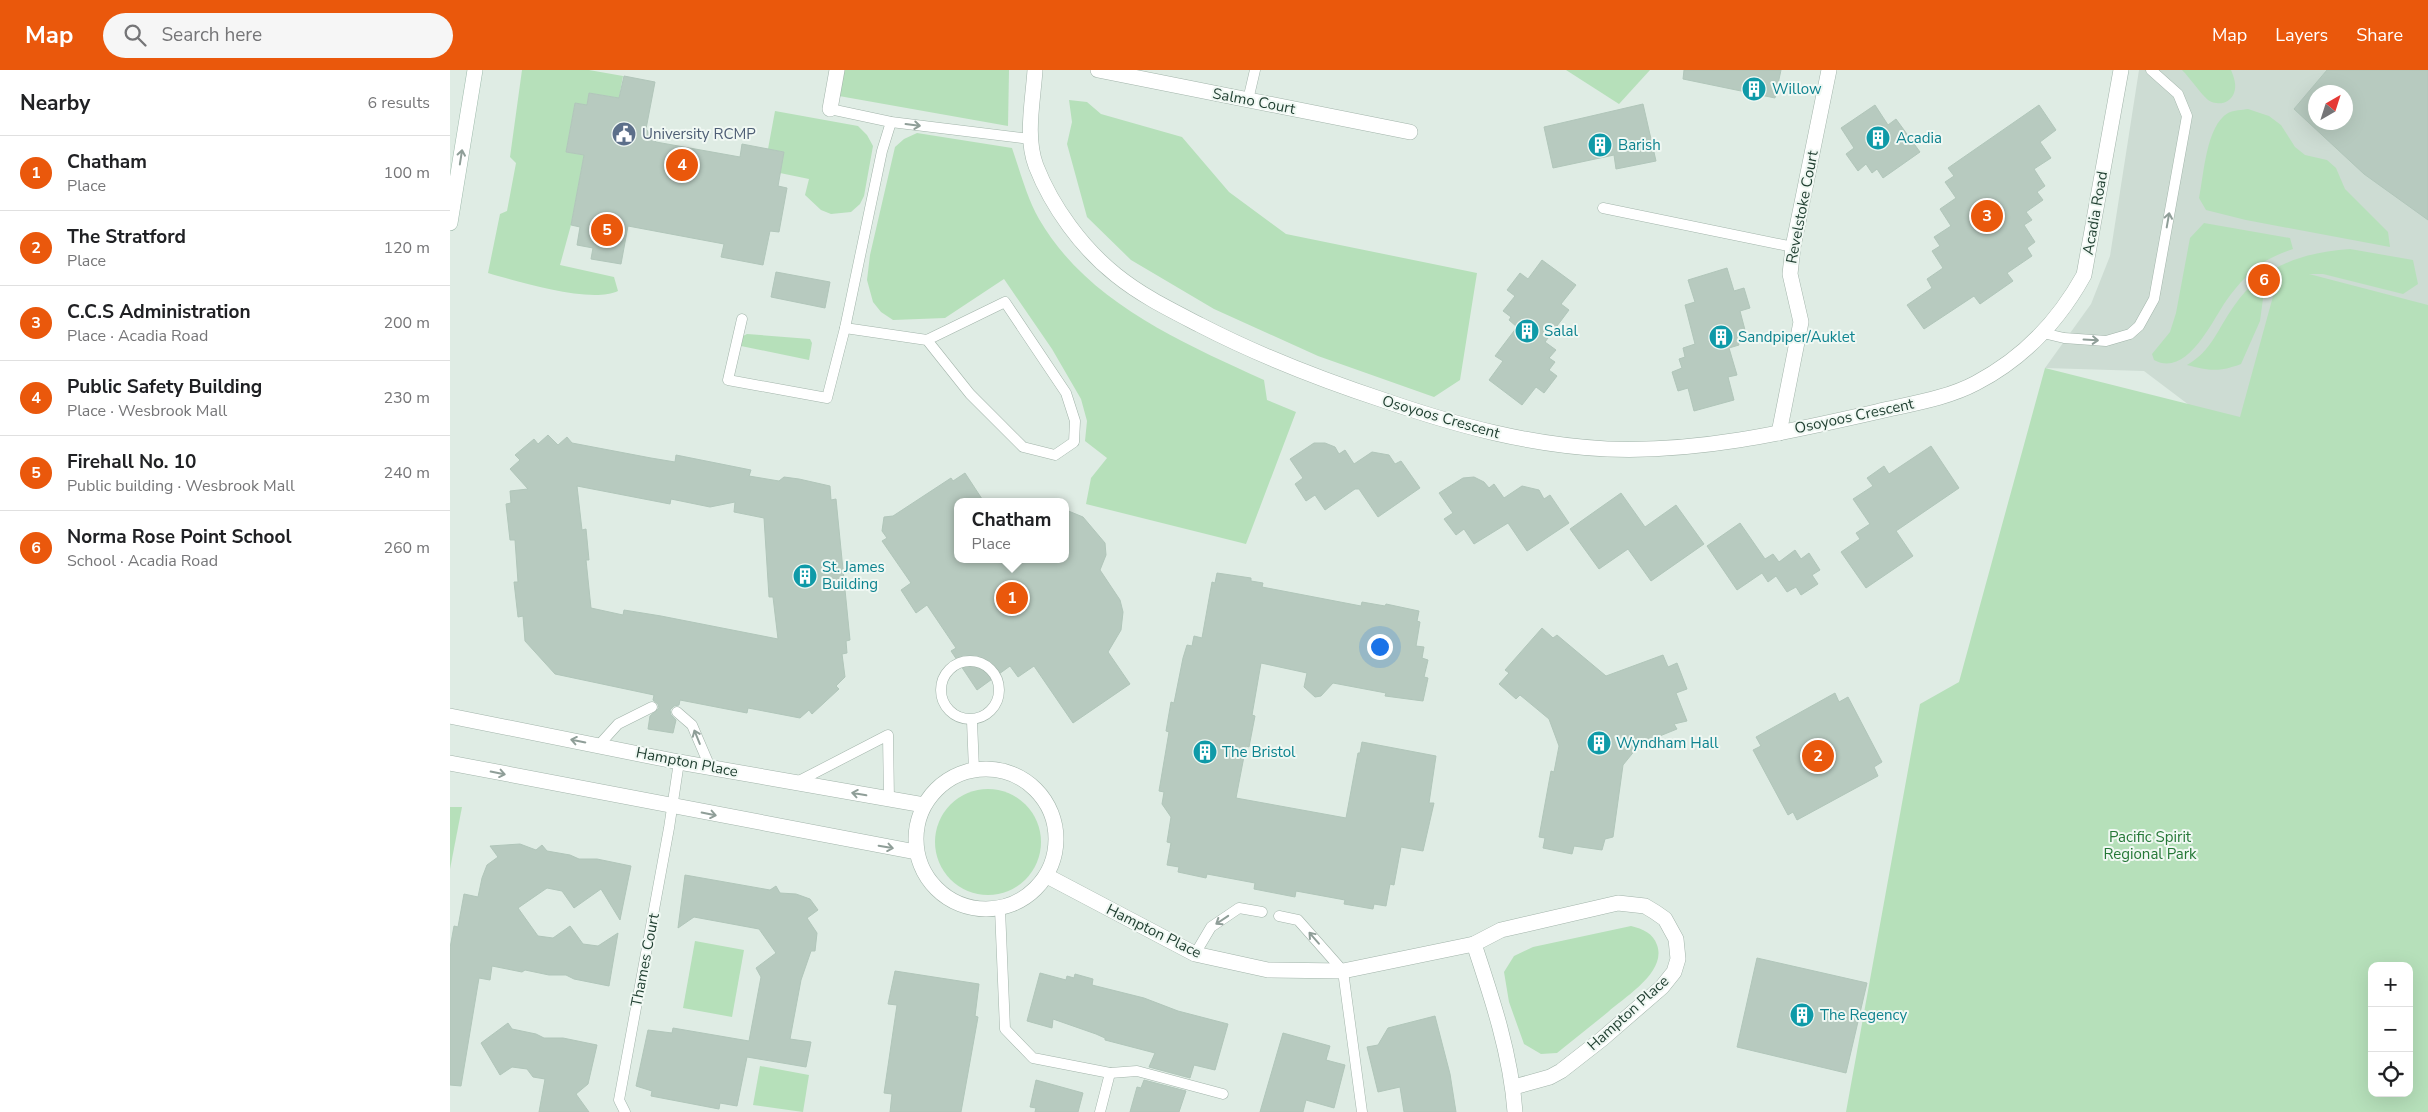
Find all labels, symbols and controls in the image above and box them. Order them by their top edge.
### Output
search box [103,13,453,58]
text: Map [25,19,73,51]
icon: search [121,21,149,49]
text: Search here [161,22,262,48]
text: Map [2212,23,2247,47]
text: Layers [2275,23,2328,47]
text: Share [2356,23,2403,47]
building icon: Willow [1741,76,1767,102]
place label: Willow [1772,79,1822,99]
street label: Salmo Court [1211,83,1298,119]
north arrow [2308,85,2353,130]
text: Nearby [20,89,90,117]
text: 6 results [368,92,430,114]
one-way arrow [904,120,920,130]
public building icon: University RCMP [611,121,637,147]
place label: University RCMP [642,124,756,144]
building icon: Acadia [1865,125,1891,151]
place label: Acadia [1896,128,1942,148]
building icon: Barish [1587,132,1613,158]
place label: Barish [1618,135,1661,155]
pin: 4 [666,146,698,184]
street label: Revelstoke Court [1781,148,1823,265]
text: Chatham [67,149,147,175]
one-way arrow [456,150,466,166]
text: 1 [31,162,41,184]
text: 100 m [383,162,430,184]
street label: Acadia Road [2078,170,2112,256]
text: Place [67,175,106,197]
pin: 3 [1971,197,2003,235]
pin: 5 [591,211,623,249]
one-way arrow [2164,213,2174,229]
text: The Stratford [67,224,186,250]
text: 2 [31,237,41,259]
text: 120 m [383,237,430,259]
text: Place [67,250,106,272]
pin: 6 [2248,261,2280,299]
text: C.C.S Administration [67,299,251,325]
text: 3 [31,312,41,334]
text: 200 m [383,312,430,334]
building icon: Salal [1514,318,1540,344]
place label: Salal [1544,321,1579,341]
building icon: Sandpiper/Auklet [1708,324,1734,350]
text: Place · Acadia Road [67,325,208,347]
place label: Sandpiper/Auklet [1738,327,1856,347]
one-way arrow [2083,336,2099,345]
text: Public Safety Building [67,374,262,400]
text: 4 [31,387,41,409]
text: 230 m [383,387,430,409]
street label: Osoyoos Crescent [1380,391,1503,444]
street label: Osoyoos Crescent [1793,393,1916,438]
text: Place · Wesbrook Mall [67,400,227,422]
text: Firehall No. 10 [67,449,196,475]
text: 5 [31,462,41,484]
text: 240 m [383,462,430,484]
text: Public building · Wesbrook Mall [67,475,295,497]
popup [954,498,1069,563]
text: Chatham [972,507,1051,533]
text: Norma Rose Point School [67,524,292,550]
text: Place [972,533,1011,555]
text: 6 [31,537,41,559]
text: 260 m [383,537,430,559]
text: School · Acadia Road [67,550,218,572]
place label: St. James Building [822,557,885,594]
building icon: St. James Building [792,563,818,589]
pin: 1 [996,579,1028,617]
your location [1367,634,1393,660]
one-way arrow [692,730,701,745]
building icon: Wyndham Hall [1586,730,1612,756]
place label: Wyndham Hall [1616,733,1719,753]
one-way arrow [571,736,587,746]
pin: 2 [1802,737,1834,775]
building icon: The Bristol [1192,739,1218,765]
street label: Hampton Place [634,742,740,782]
place label: The Bristol [1222,742,1296,762]
one-way arrow [489,769,505,778]
one-way arrow [851,788,867,798]
one-way arrow [700,810,716,819]
park label: Pacific Spirit Regional Park [2103,827,2197,864]
one-way arrow [877,842,893,852]
street label: Hampton Place [1103,899,1205,963]
street label: Thames Court [626,911,664,1008]
one-way arrow [1215,914,1229,925]
one-way arrow [1309,932,1320,945]
map controls [2368,962,2413,1097]
button: + [2368,962,2413,1007]
street label: Hampton Place [1583,971,1673,1055]
building icon: The Regency [1789,1002,1815,1028]
place label: The Regency [1820,1005,1908,1025]
button: − [2368,1007,2413,1052]
button: locate [2368,1052,2413,1097]

